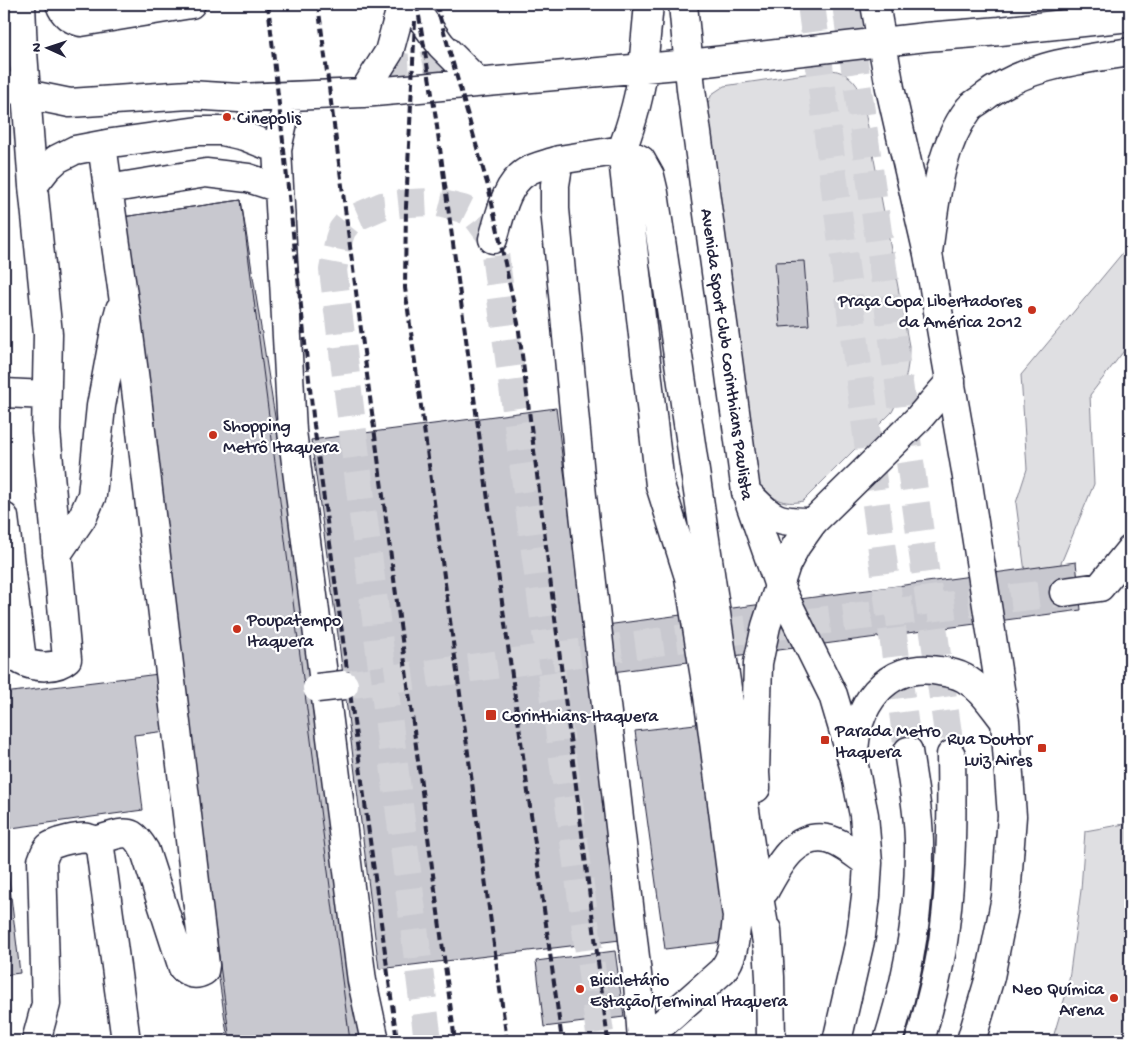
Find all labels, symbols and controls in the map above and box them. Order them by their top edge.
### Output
north arrow [22,22,72,72]
text: N [29,42,46,52]
place label: Cinepolis [237,109,303,130]
marker: Cinepolis [221,111,233,123]
street label: Avenida Sport Club Corinthians Paulista [695,207,757,502]
place label: Praça Copa Libertadores da América 2012 [837,292,1023,334]
marker: Praça Copa Libertadores da América 2012 [1026,304,1038,316]
place label: Shopping Metrô Itaquera [223,417,340,459]
marker: Shopping Metrô Itaquera [207,429,219,441]
place label: Poupatempo Itaquera [246,611,341,653]
marker: Poupatempo Itaquera [231,623,243,635]
place label: Corinthians-Itaquera [502,707,659,728]
marker: Corinthians-Itaquera [484,708,498,722]
place label: Parada Metro Itaquera [834,722,941,764]
place label: Rua Doutor Luiz Aires [947,730,1034,772]
marker: Parada Metro Itaquera [819,734,831,746]
marker: Rua Doutor Luiz Aires [1036,742,1048,754]
place label: Bicicletário Estação/Terminal Itaquera [589,971,789,1013]
place label: Neo Química Arena [1012,980,1105,1022]
marker: Bicicletário Estação/Terminal Itaquera [574,983,586,995]
marker: Neo Química Arena [1108,992,1120,1004]

